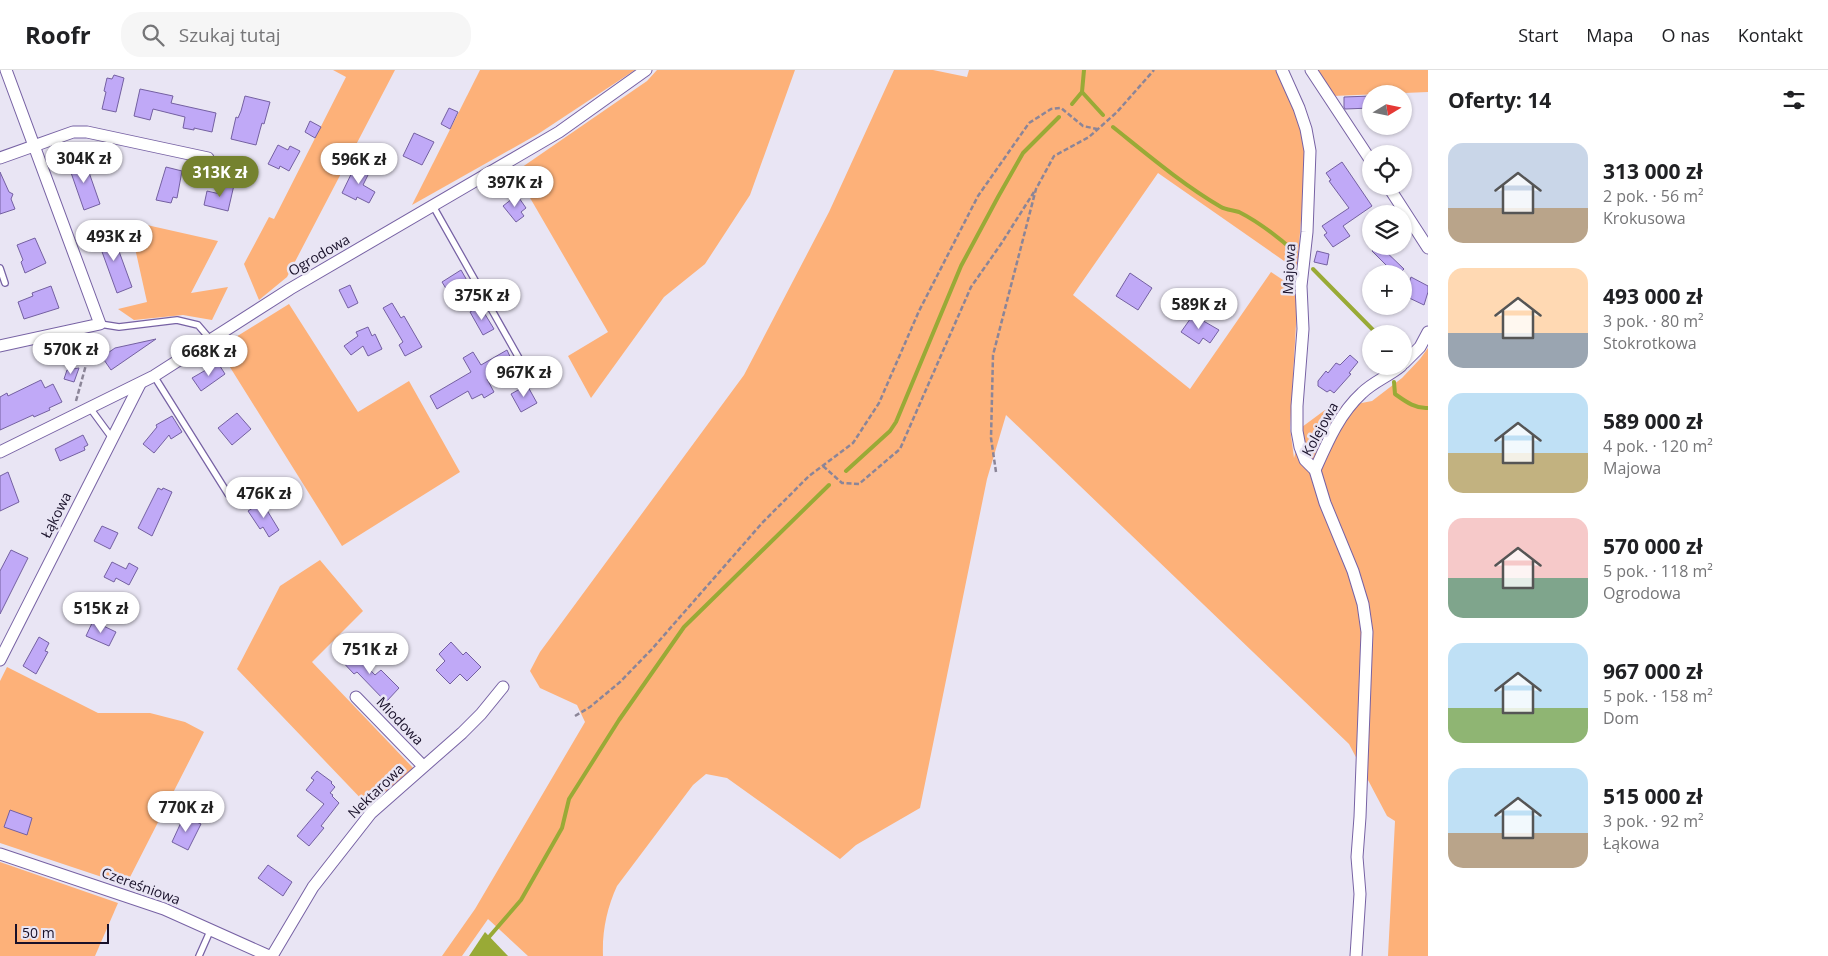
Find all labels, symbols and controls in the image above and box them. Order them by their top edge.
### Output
search box [121,12,471,57]
text: Roofr [25,18,91,51]
icon: search [139,21,167,49]
text: Szukaj tutaj [179,22,281,48]
text: Start [1518,23,1558,47]
text: Mapa [1586,23,1634,47]
text: O nas [1662,23,1710,47]
text: Kontakt [1738,23,1803,47]
north arrow [1362,85,1412,135]
map controls [1362,85,1412,375]
text: Oferty: 14 [1448,86,1551,114]
icon: filters [1780,86,1808,114]
pin: 304K zł [38,142,130,184]
pin: 596K zł [313,142,405,185]
button: locate [1362,145,1412,195]
text: 304K zł [57,147,111,169]
text: 596K zł [332,148,386,170]
pin: 313K zł [174,156,266,198]
text: 313 000 zł [1603,157,1703,185]
text: 313K zł [193,161,247,183]
icon: home [1488,163,1548,223]
pin: 397K zł [469,166,561,208]
text: 397K zł [488,171,542,193]
text: 2 pok. · 56 m² [1603,185,1704,207]
button: layers [1362,205,1412,255]
text: Krokusowa [1603,207,1686,229]
pin: 493K zł [68,220,160,262]
text: 493K zł [87,225,141,247]
street label: Ogrodowa [284,229,353,280]
street label: Majowa [1278,243,1299,295]
button: + [1362,265,1412,315]
pin: 375K zł [436,278,528,321]
text: 493 000 zł [1603,282,1703,310]
text: 375K zł [455,284,509,306]
pin: 589K zł [1153,288,1245,330]
icon: home [1488,288,1548,348]
text: 589K zł [1172,293,1226,315]
text: 3 pok. · 80 m² [1603,310,1704,332]
button: − [1362,325,1412,375]
pin: 570K zł [25,332,117,375]
text: Stokrotkowa [1603,332,1697,354]
pin: 668K zł [163,334,255,377]
text: 570K zł [44,338,98,360]
text: 668K zł [182,340,236,362]
pin: 967K zł [478,356,570,398]
text: 967K zł [497,361,551,383]
street label: Kolejowa [1297,398,1342,459]
text: 589 000 zł [1603,407,1703,435]
icon: home [1488,413,1548,473]
text: 4 pok. · 120 m² [1603,435,1713,457]
text: Majowa [1603,457,1661,479]
pin: 476K zł [218,476,310,519]
text: 476K zł [237,482,291,504]
street label: Łąkowa [36,488,75,541]
text: 570 000 zł [1603,532,1703,560]
icon: home [1488,538,1548,598]
text: 5 pok. · 118 m² [1603,560,1713,582]
text: Ogrodowa [1603,582,1681,604]
pin: 515K zł [55,592,147,634]
text: 515K zł [74,597,128,619]
pin: 751K zł [324,632,416,675]
text: 751K zł [343,638,397,660]
text: 967 000 zł [1603,657,1703,685]
icon: home [1488,663,1548,723]
text: 5 pok. · 158 m² [1603,685,1713,707]
street label: Miodowa [373,692,428,749]
text: Dom [1603,707,1639,729]
street label: Nektarowa [343,759,408,822]
text: 515 000 zł [1603,782,1703,810]
icon: home [1488,788,1548,848]
pin: 770K zł [140,790,232,833]
text: 770K zł [159,796,213,818]
text: 3 pok. · 92 m² [1603,810,1704,832]
text: Łąkowa [1603,832,1660,854]
street label: Czereśniowa [99,862,183,909]
scale bar [15,921,109,944]
text: 50 m [22,923,55,942]

